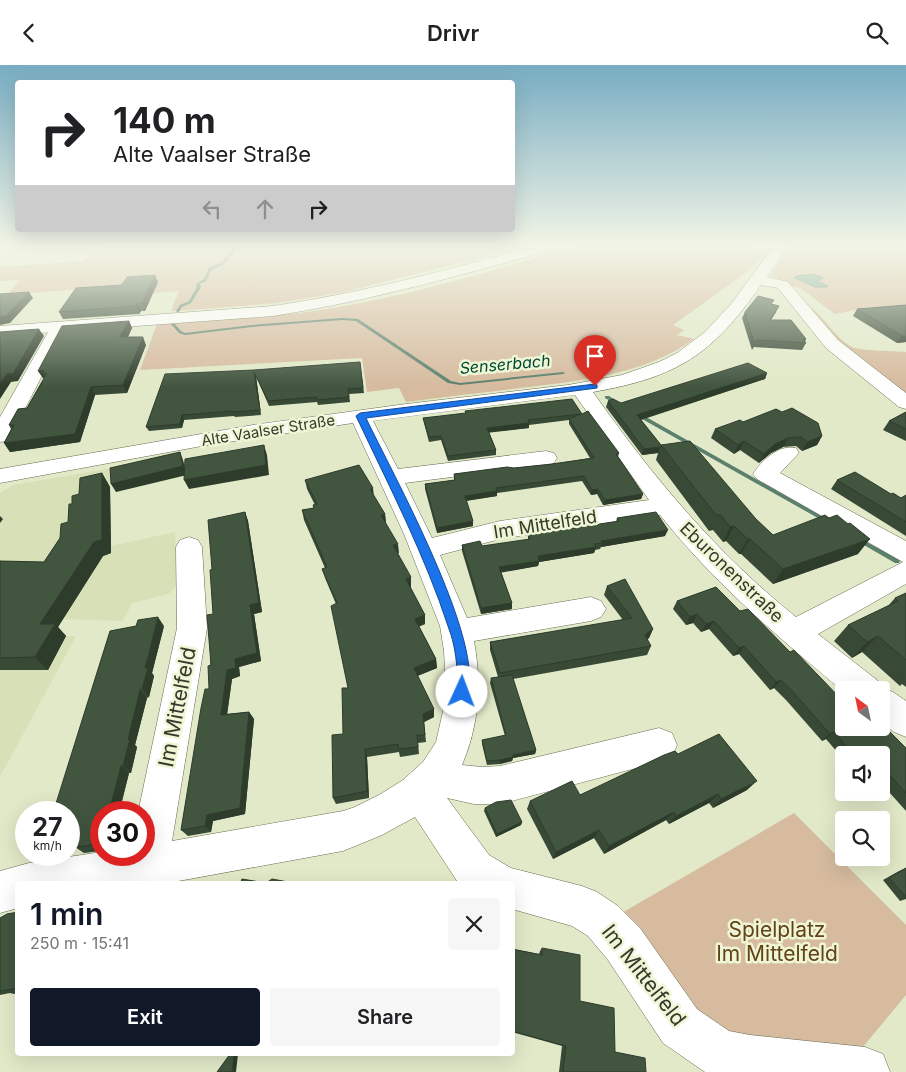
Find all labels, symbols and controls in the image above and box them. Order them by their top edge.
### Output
icon: back [15,19,43,47]
icon: search [863,19,891,47]
text: Drivr [427,20,479,46]
text: 140 m [113,99,216,141]
icon: right [30,100,95,165]
text: Alte Vaalser Straße [113,141,311,167]
icon: left [198,195,226,223]
icon: ahead [251,195,279,223]
icon: right [304,195,332,223]
pin [574,335,616,386]
icon: arrive [581,342,609,370]
water label: Senserbach [459,350,551,378]
street label: Alte Vaalser Straße [200,410,336,450]
street label: Im Mittelfeld [492,505,598,543]
street label: Eburonenstraße [676,517,788,627]
street label: Im Mittelfeld [153,645,201,769]
position arrow [435,665,487,717]
north arrow [835,681,890,736]
map controls [835,681,890,866]
button: sound [835,746,890,801]
speed limit sign: 30 [90,801,155,866]
button: search [835,811,890,866]
text: 27 [32,812,63,842]
text: km/h [33,838,62,853]
text: 1 min [30,896,103,932]
button: close [448,898,500,950]
park label: Spielplatz Im Mittelfeld [716,917,838,966]
street label: Im Mittelfeld [597,919,691,1031]
text: 250 m · 15:41 [30,933,129,953]
button: Exit [30,988,260,1046]
button: Share [270,988,500,1046]

